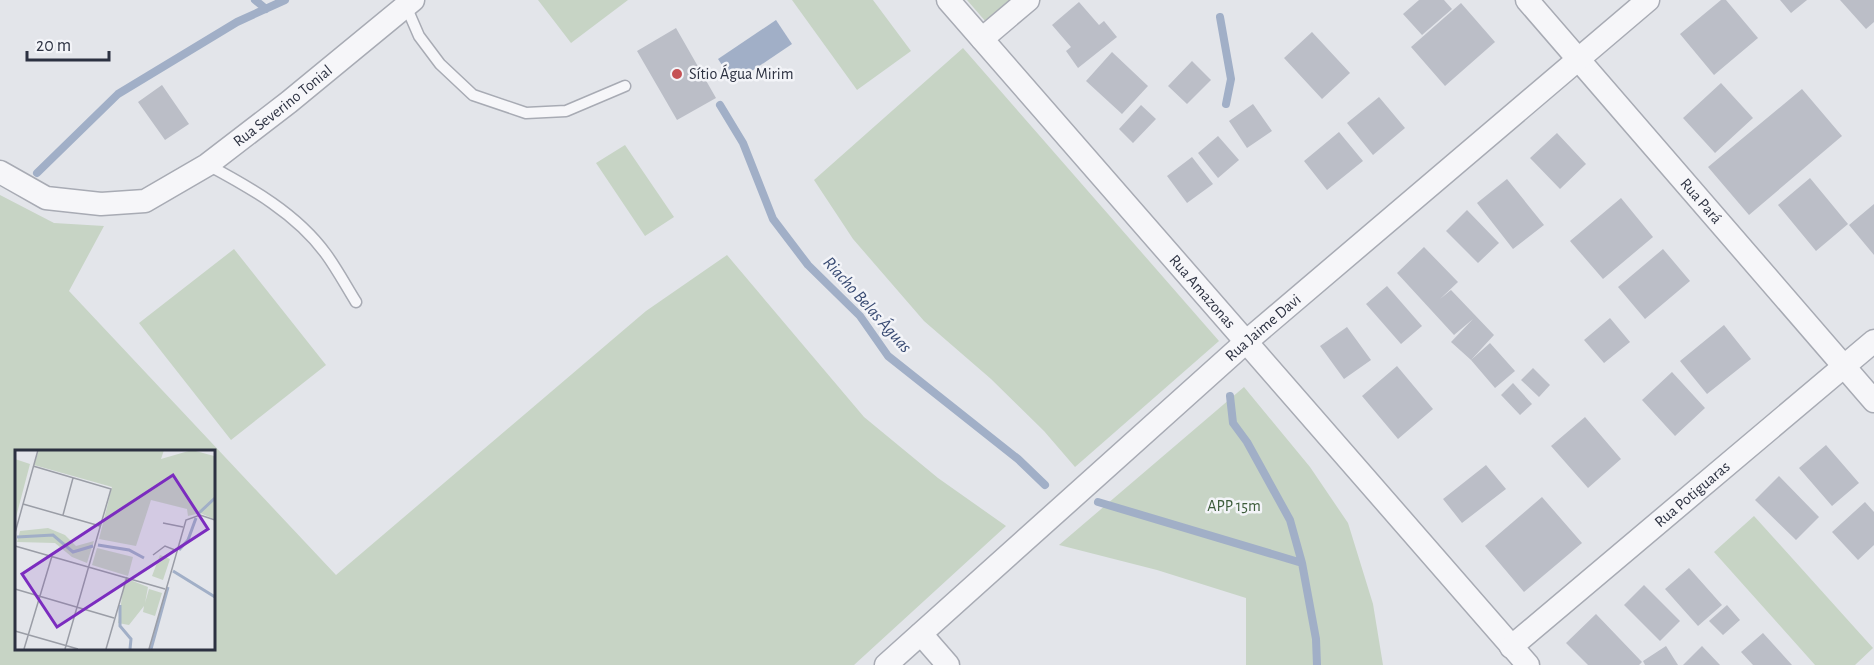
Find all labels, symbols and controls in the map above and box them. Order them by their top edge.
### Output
scale bar [27,24,110,62]
text: 20 m [36,37,71,55]
street label: Rua Severino Tonial [230,62,335,150]
place label: Sítio Água Mirim [689,64,793,82]
marker: Sítio Água Mirim [670,67,684,81]
street label: Rua Pará [1677,175,1725,227]
water label: Riacho Belas Águas [819,252,917,357]
street label: Rua Amazonas [1166,252,1239,332]
street label: Rua Jaime Davi [1222,291,1304,364]
inset map [15,450,214,650]
street label: Rua Potiguaras [1652,458,1733,530]
park label: APP 15m [1207,498,1261,514]

